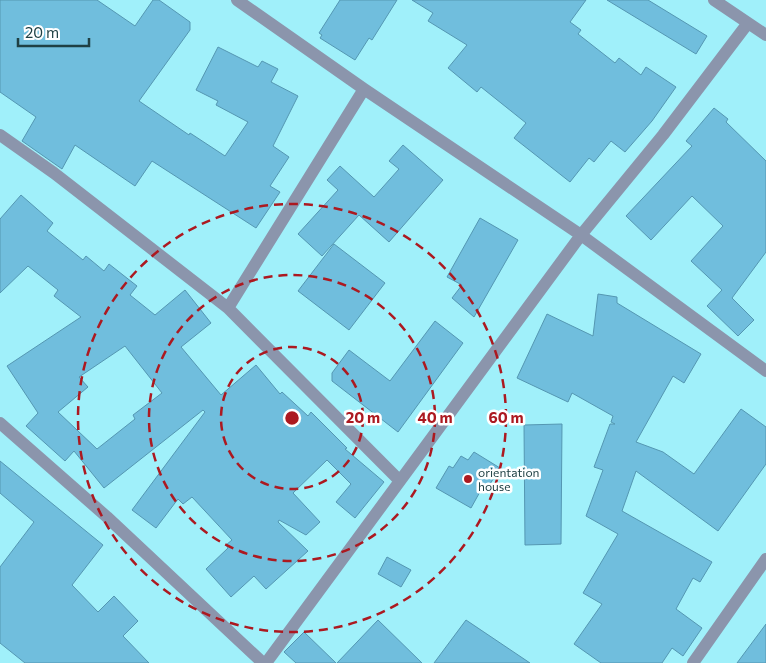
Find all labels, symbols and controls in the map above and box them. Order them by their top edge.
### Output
scale bar [18,15,89,47]
text: 20 m [25,23,59,41]
text: 20 m [346,408,380,426]
text: 40 m [417,408,453,426]
text: 60 m [488,408,524,426]
centre of rings [283,409,301,427]
place label: orientation house [478,465,540,493]
marker: orientation house [462,473,474,485]

